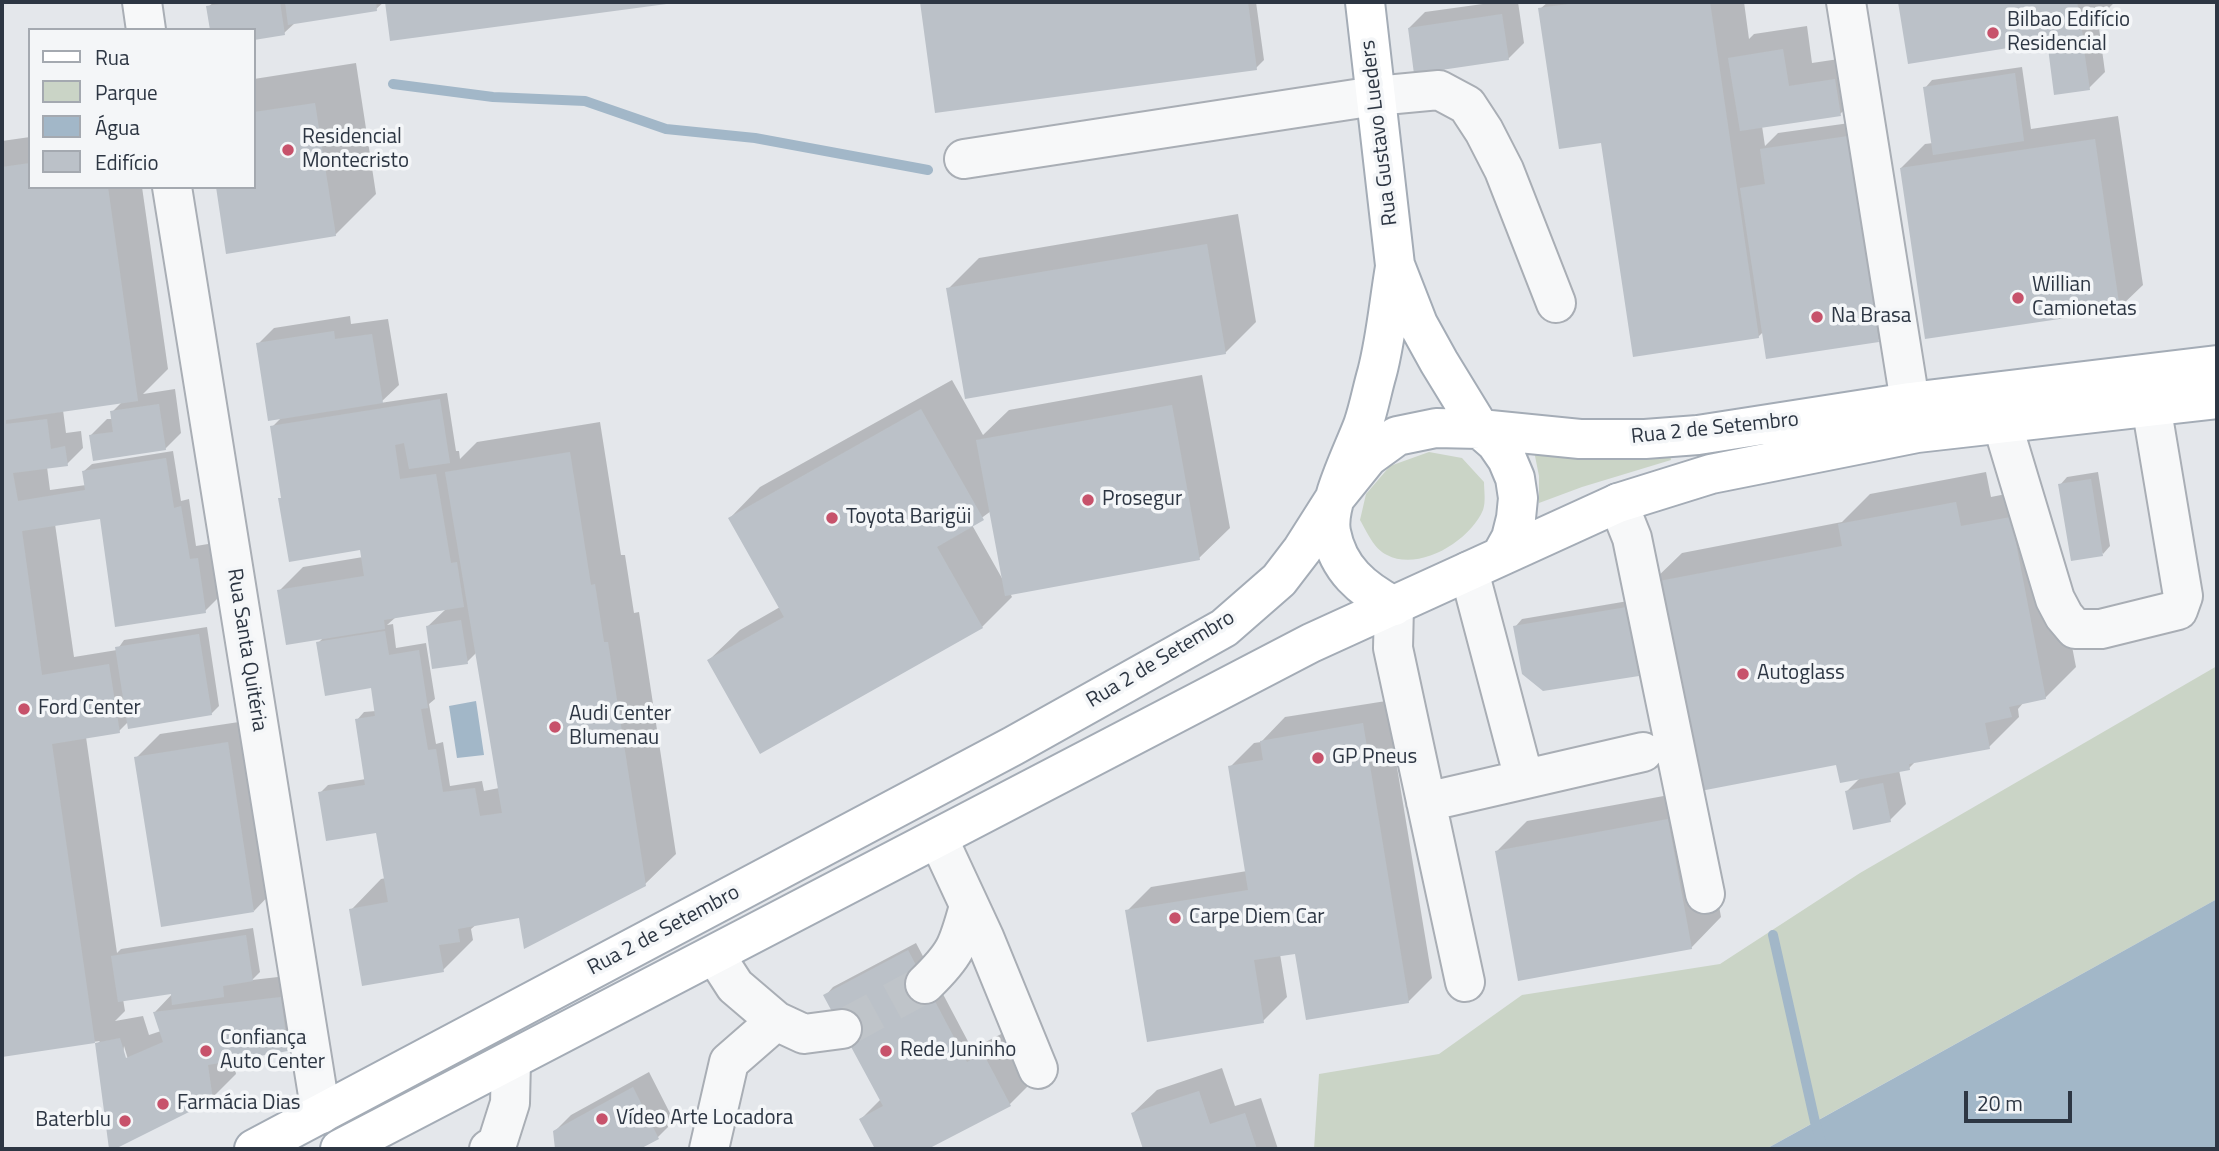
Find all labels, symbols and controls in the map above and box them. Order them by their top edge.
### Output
place label: Bilbao Edifício Residencial [2007,8,2130,58]
marker: Bilbao Edifício Residencial [1985,25,2001,41]
legend [28,28,256,189]
street label: Rua Gustavo Lueders [1356,39,1404,227]
text: Rua [95,41,130,73]
text: Parque [95,76,158,108]
text: Água [95,111,140,143]
place label: Residencial Montecristo [302,125,409,175]
marker: Residencial Montecristo [280,142,296,158]
text: Edifício [95,146,159,178]
place label: Willian Camionetas [2032,273,2137,323]
marker: Willian Camionetas [2010,290,2026,306]
place label: Na Brasa [1831,304,1911,330]
marker: Na Brasa [1809,309,1825,325]
street label: Rua 2 de Setembro [1630,408,1800,450]
place label: Prosegur [1102,487,1182,513]
marker: Prosegur [1080,492,1096,508]
place label: Toyota Barigüi [846,505,971,531]
marker: Toyota Barigüi [824,510,840,526]
street label: Rua Santa Quitéria [221,567,271,733]
street label: Rua 2 de Setembro [1082,606,1240,714]
place label: Autoglass [1757,661,1845,687]
marker: Autoglass [1735,666,1751,682]
place label: Ford Center [38,696,141,722]
marker: Ford Center [16,701,32,717]
place label: Audi Center Blumenau [569,702,671,752]
marker: Audi Center Blumenau [547,719,563,735]
place label: GP Pneus [1332,745,1417,771]
marker: GP Pneus [1310,750,1326,766]
street label: Rua 2 de Setembro [584,880,744,982]
place label: Carpe Diem Car [1189,905,1325,931]
marker: Carpe Diem Car [1167,910,1183,926]
place label: Confiança Auto Center [220,1026,325,1076]
place label: Rede Juninho [900,1038,1016,1064]
marker: Confiança Auto Center [198,1043,214,1059]
marker: Rede Juninho [878,1043,894,1059]
scale bar [1967,1078,2076,1122]
text: 20 m [1977,1087,2023,1119]
place label: Farmácia Dias [177,1091,301,1117]
marker: Farmácia Dias [155,1096,171,1112]
place label: Vídeo Arte Locadora [616,1106,793,1132]
place label: Baterblu [35,1108,111,1134]
marker: Vídeo Arte Locadora [594,1111,610,1127]
marker: Baterblu [117,1113,133,1129]

